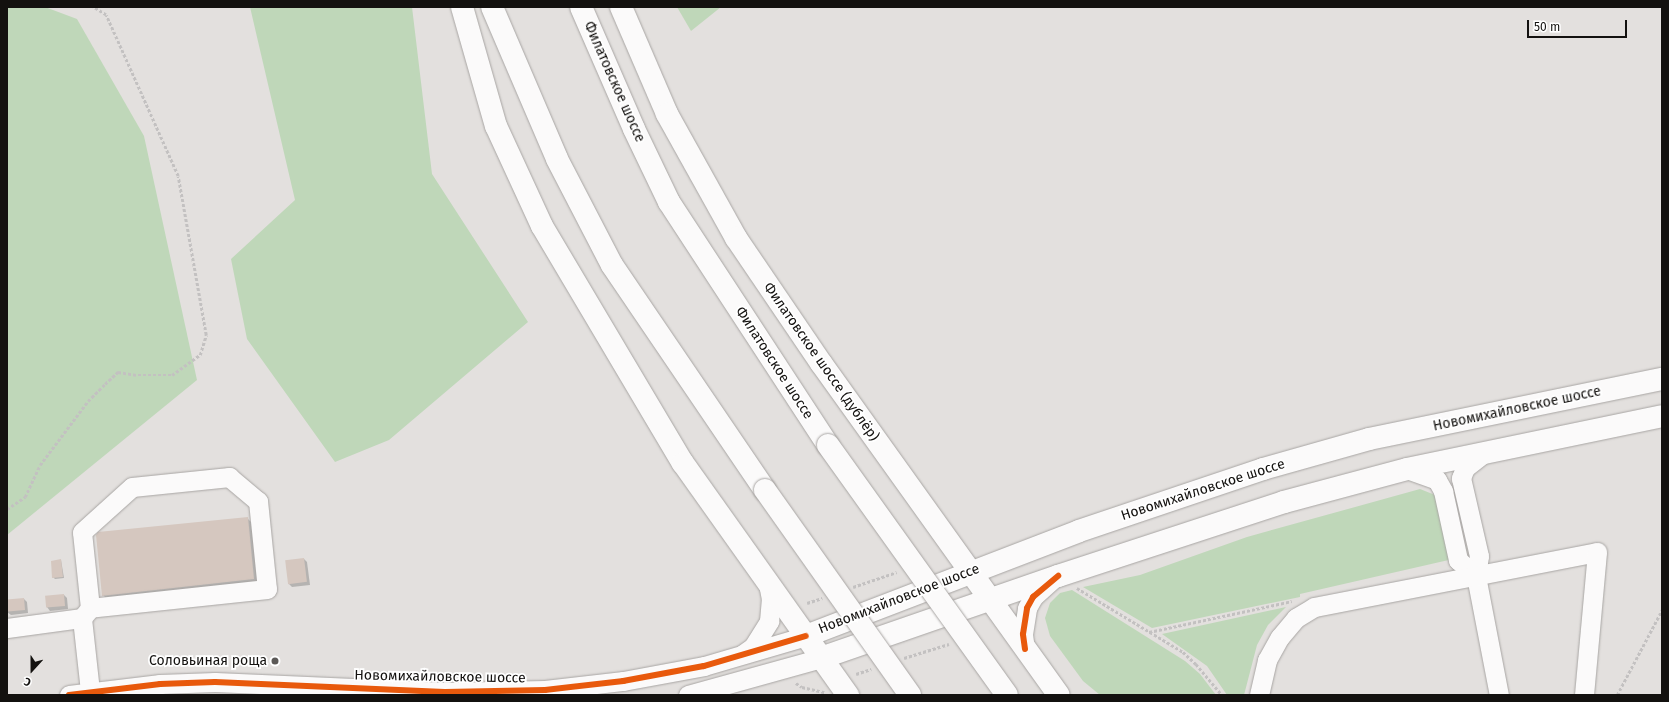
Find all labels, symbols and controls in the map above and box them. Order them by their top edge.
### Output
scale bar [1529,12,1629,38]
street label: Филатовское шоссе [580,19,648,145]
text: 50 m [1534,20,1560,34]
street label: Филатовское шоссе (дублёр) [760,279,882,445]
street label: Филатовское шоссе [731,304,817,422]
street label: Новомихайловское шоссе [1431,383,1603,435]
street label: Новомихайловское шоссе [1119,456,1287,524]
street label: Новомихайловское шоссе [816,560,982,638]
north arrow [12,650,52,690]
place label: Соловьиная роща [149,653,267,669]
marker: Соловьиная роща [270,656,280,666]
street label: Новомихайловское шоссе [354,667,526,687]
text: С [22,674,33,689]

